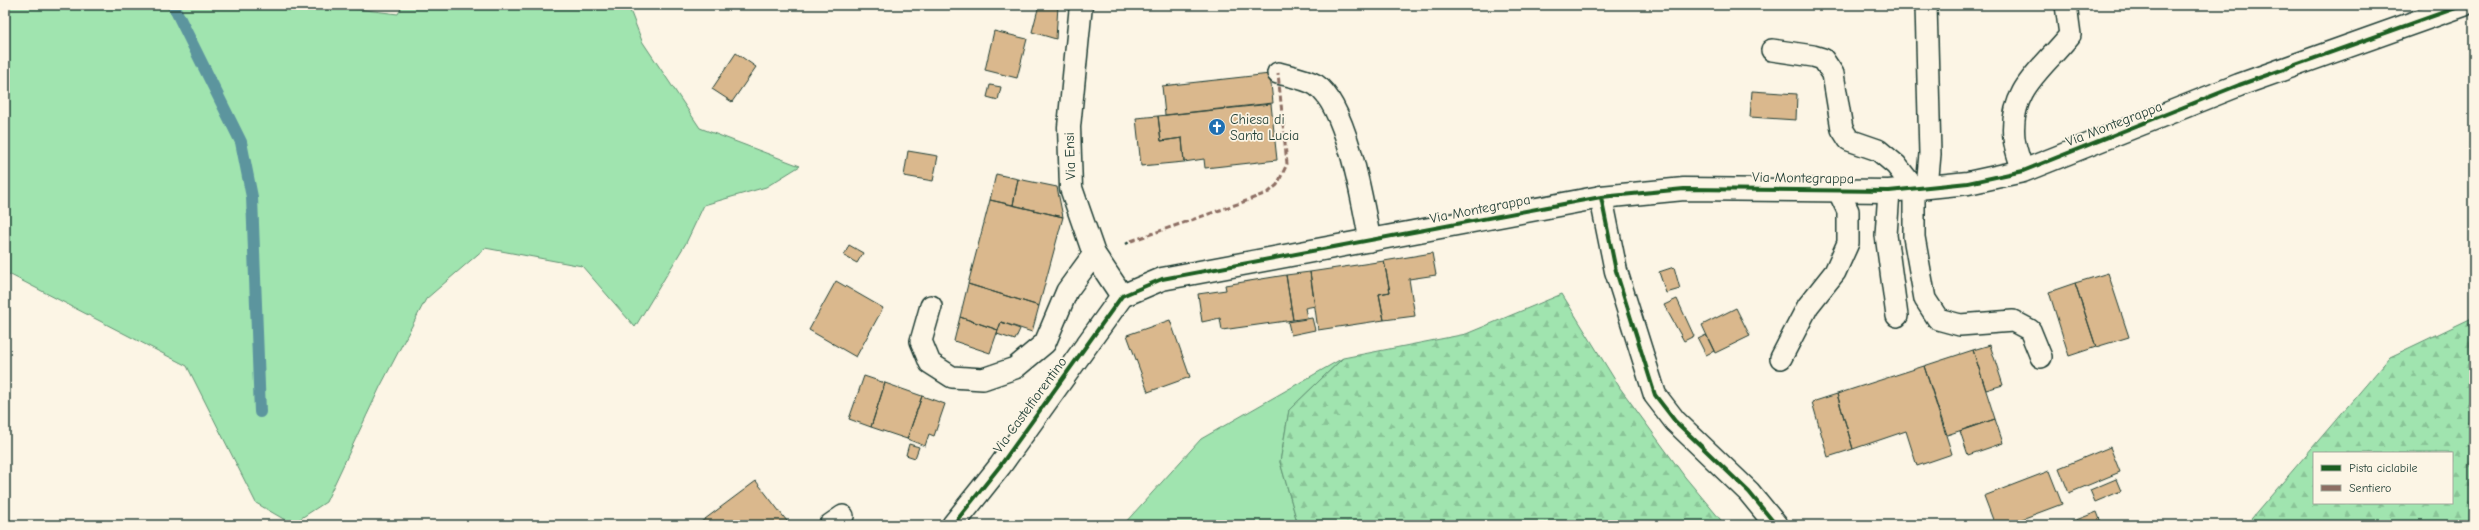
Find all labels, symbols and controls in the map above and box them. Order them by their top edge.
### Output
street label: Via Montegrappa [2063,98,2165,150]
place label: Chiesa di Santa Lucia [1230,111,1299,144]
church icon: Chiesa di Santa Lucia [1207,117,1227,137]
street label: Via Ensi [1061,132,1079,180]
street label: Via Montegrappa [1752,169,1854,187]
street label: Via Montegrappa [1428,191,1532,227]
street label: Via Castelfiorentino [989,354,1071,456]
legend [2313,452,2453,504]
text: Pista ciclabile [2349,461,2418,475]
text: Sentiero [2349,481,2391,495]

